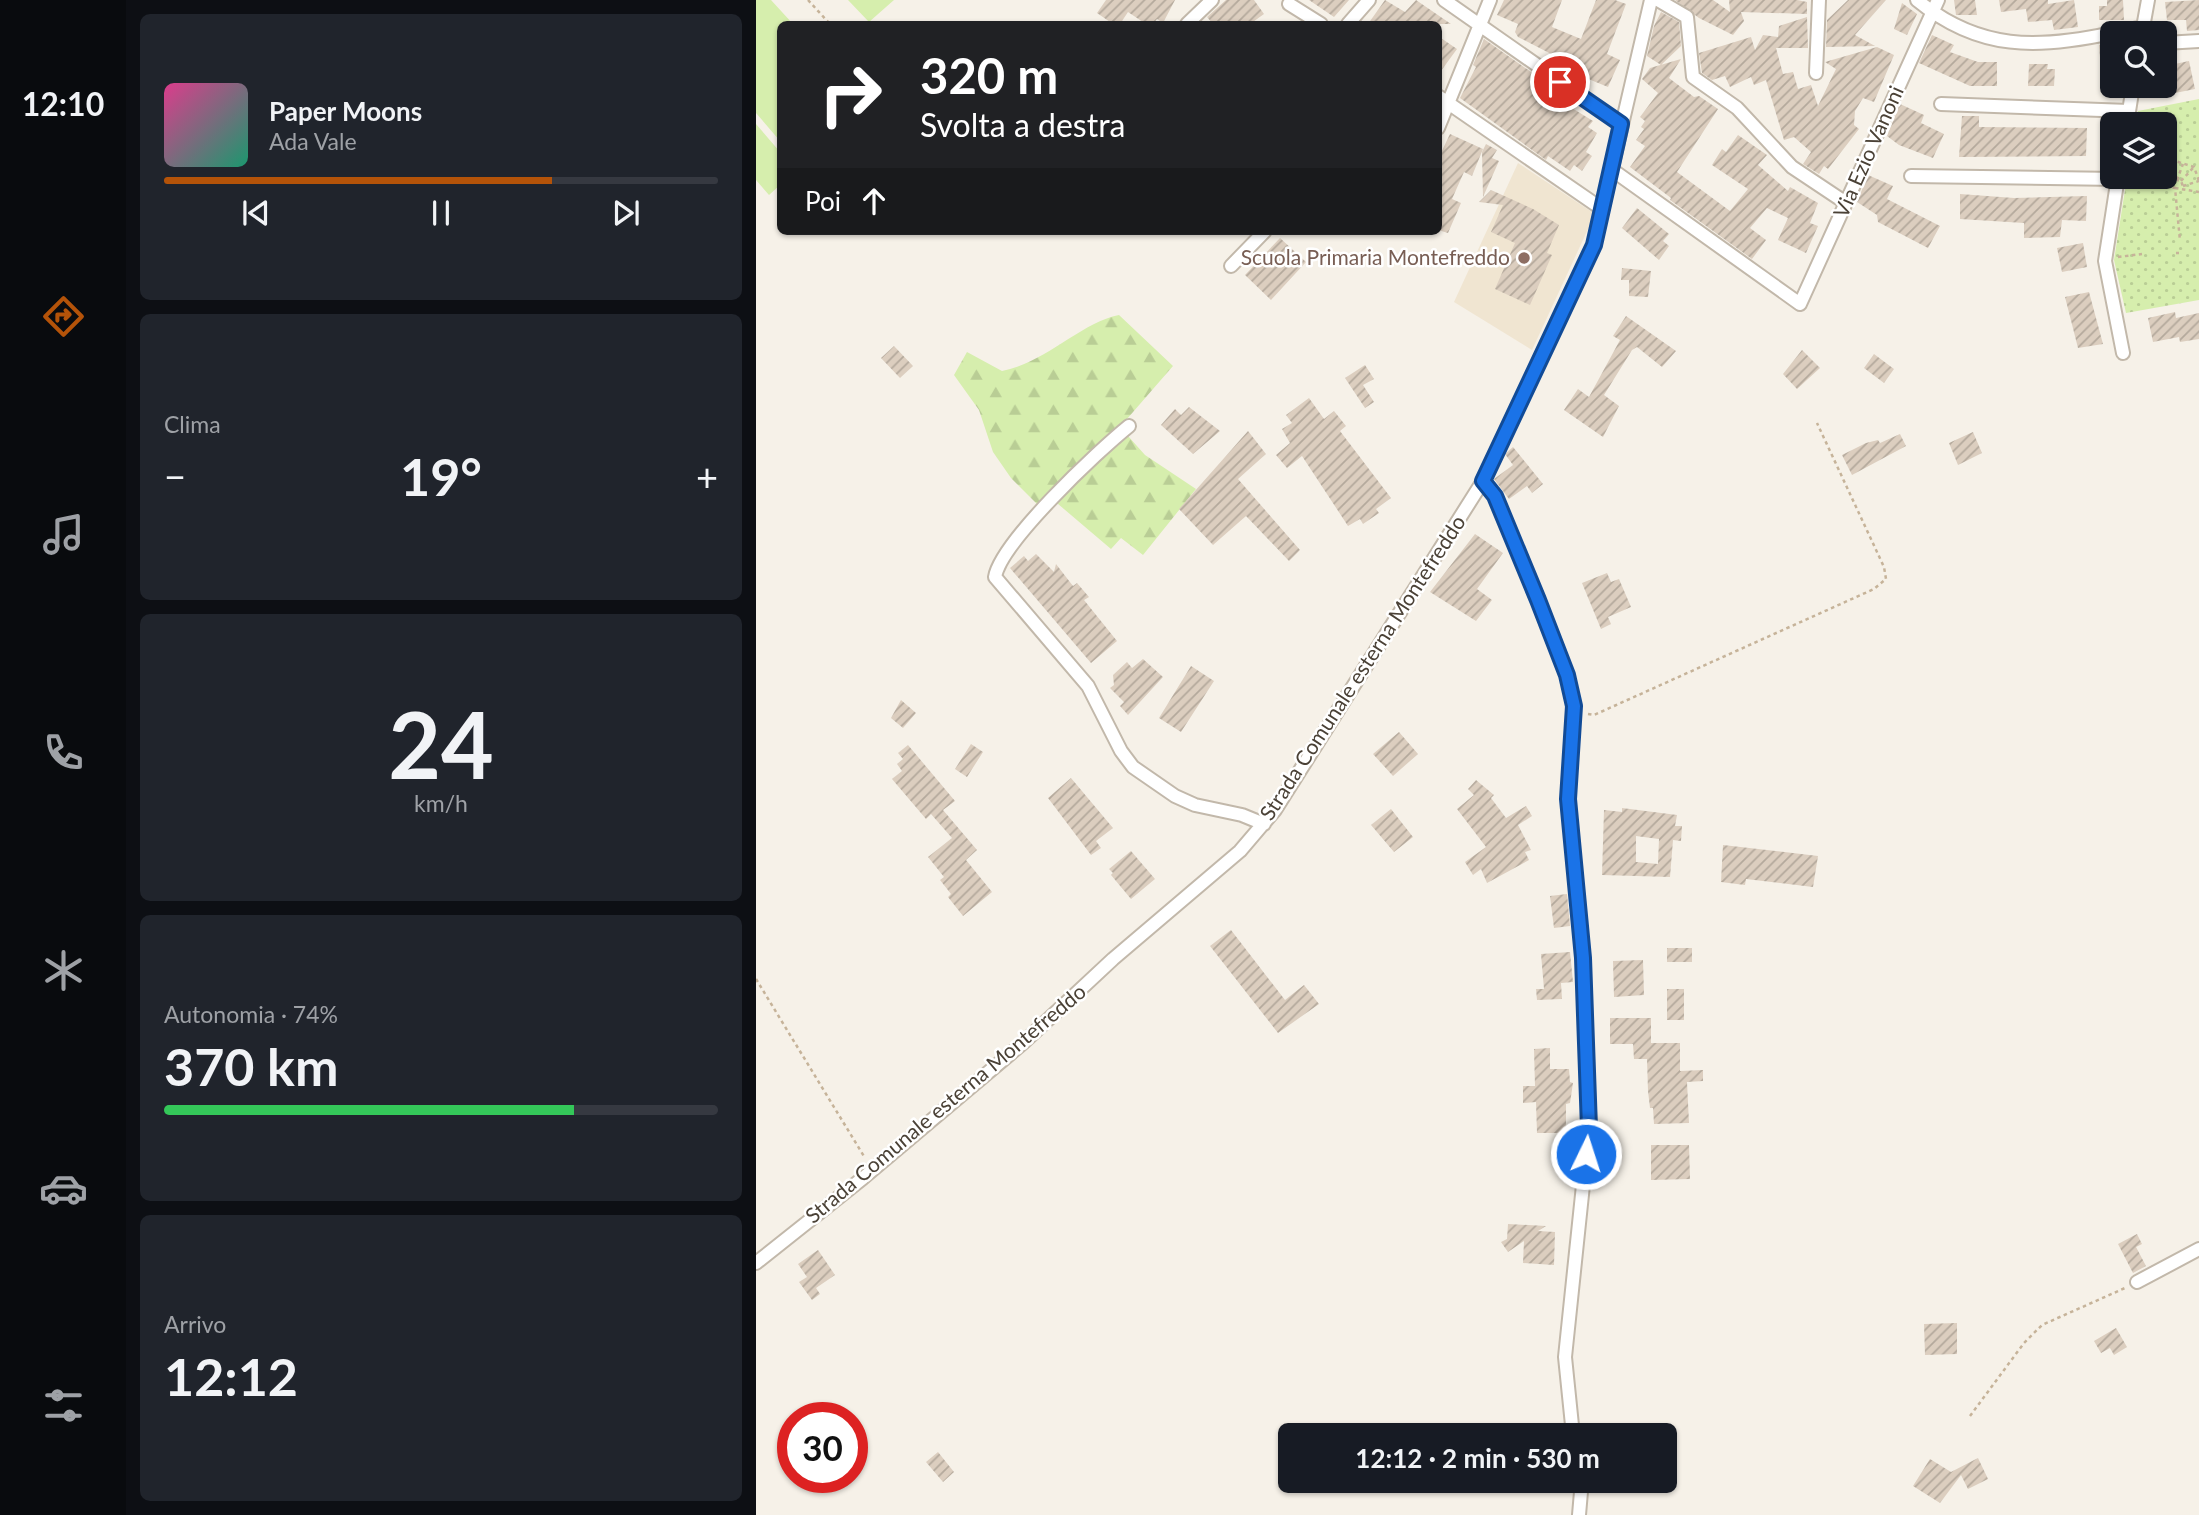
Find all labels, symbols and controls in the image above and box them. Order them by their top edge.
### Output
map controls [2100,21,2177,189]
button: search [2100,21,2177,98]
text: 320 m [920,46,1058,104]
icon: right [805,49,896,140]
pin [1530,52,1590,112]
icon: arrive [1541,63,1579,101]
street label: Via Ezio Vanoni [1827,82,1908,221]
text: 12:10 [22,84,104,123]
text: Paper Moons [269,95,422,127]
text: Svolta a destra [920,105,1125,144]
button: layers [2100,112,2177,189]
text: Ada Vale [269,127,357,155]
icon: ahead [855,182,893,220]
text: Poi [805,185,841,217]
icon: previous [237,194,275,232]
icon: pause [422,194,460,232]
icon: next [607,194,645,232]
place label: Scuola Primaria Montefreddo [1241,244,1510,269]
marker: Scuola Primaria Montefreddo [1516,250,1532,266]
icon: directions [39,292,88,341]
text: Clima [164,410,221,438]
text: 19° [400,445,482,507]
text: − [164,453,186,499]
text: + [696,453,718,499]
icon: music [39,510,88,559]
street label: Strada Comunale esterna Montefreddo [1254,510,1470,824]
text: 24 [388,689,494,798]
icon: phone [39,728,88,777]
text: km/h [414,789,468,817]
icon: climate [39,946,88,995]
street label: Strada Comunale esterna Montefreddo [800,978,1090,1228]
text: Autonomia · 74% [164,1000,338,1028]
text: 370 km [164,1035,338,1097]
position arrow [1549,1117,1623,1191]
icon: car [39,1164,88,1213]
text: Arrivo [164,1310,226,1338]
text: 12:12 [164,1345,298,1407]
icon: filters [39,1381,88,1430]
speed limit sign: 30 [777,1402,868,1493]
text: 12:12 · 2 min · 530 m [1355,1442,1600,1474]

